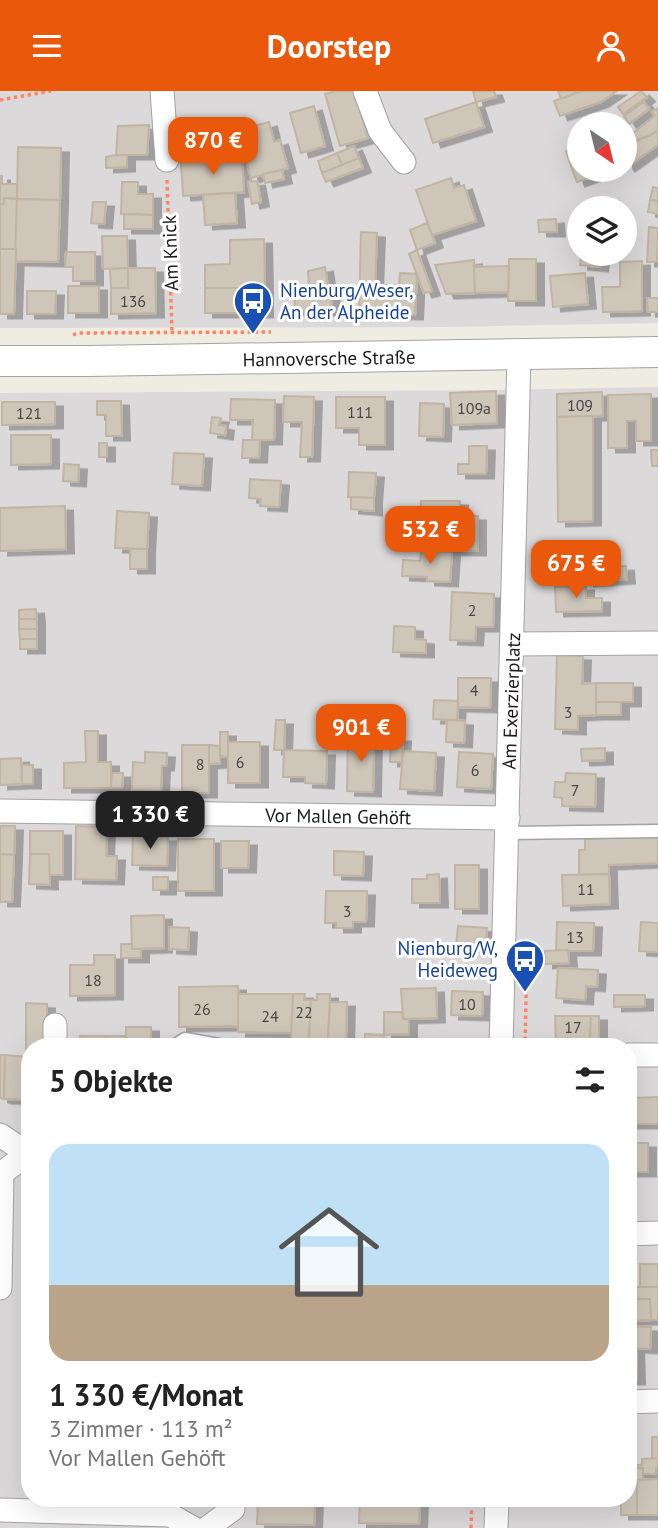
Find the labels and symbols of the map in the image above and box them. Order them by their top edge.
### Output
north arrow [567,112,637,182]
pin: 870 € [164,118,262,177]
street label: Am Knick [157,215,183,291]
place label: Nienburg/Weser, An der Alpheide [280,278,414,324]
bus stop icon: Nienburg/Weser, An der Alpheide [232,280,274,335]
house number: 136 [120,291,146,311]
street label: Hannoversche Straße [242,344,416,372]
house number: 109 [567,395,593,415]
house number: 109a [457,398,491,418]
house number: 111 [347,402,373,422]
house number: 121 [16,403,42,423]
pin: 532 € [381,507,479,566]
pin: 675 € [527,540,625,600]
house number: 2 [468,600,476,620]
street label: Am Exerzierplatz [497,632,525,770]
house number: 4 [470,680,479,700]
house number: 3 [564,702,572,722]
pin: 901 € [312,705,410,764]
house number: 6 [236,752,244,772]
house number: 8 [196,754,204,774]
house number: 6 [471,760,479,780]
house number: 7 [571,780,579,800]
pin: 1 330 € [85,791,215,851]
street label: Vor Mallen Gehöft [264,803,412,829]
house number: 11 [577,879,595,899]
house number: 3 [343,901,351,921]
house number: 13 [566,927,584,947]
place label: Nienburg/W, Heideweg [398,936,498,982]
bus stop icon: Nienburg/W, Heideweg [504,938,546,993]
house number: 18 [84,970,102,990]
house number: 10 [458,994,476,1014]
house number: 26 [193,999,211,1019]
house number: 22 [295,1002,313,1022]
house number: 24 [261,1006,279,1026]
house number: 17 [564,1017,582,1037]

